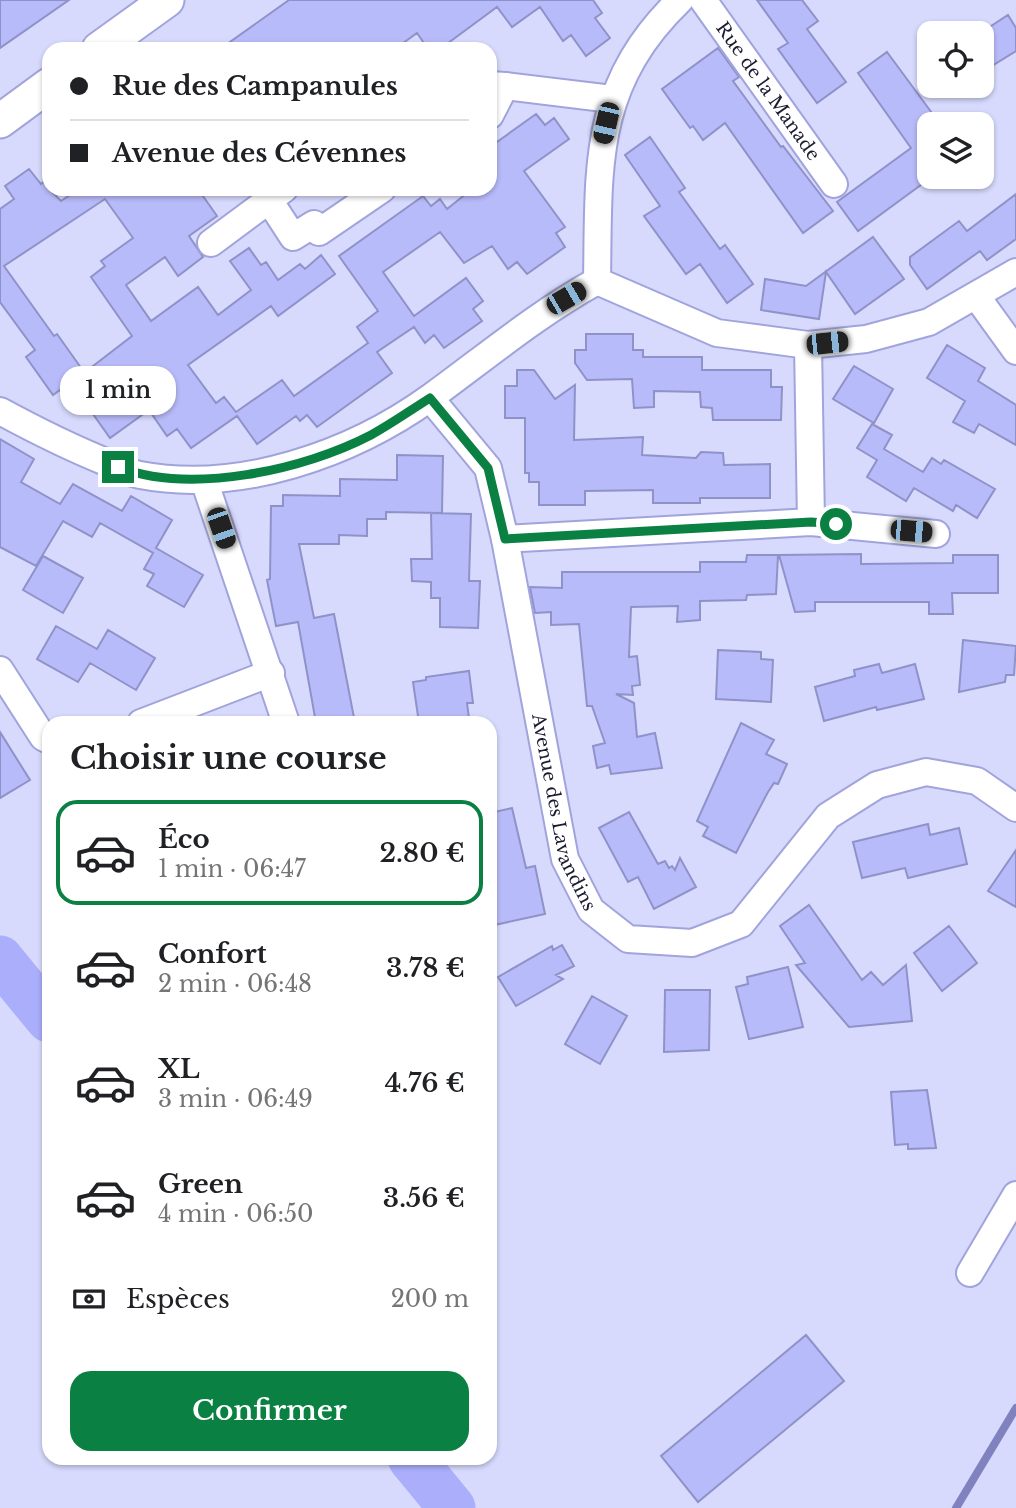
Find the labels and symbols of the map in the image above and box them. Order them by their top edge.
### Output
street label: Rue de la Manade [711,18,825,165]
car [592,100,621,146]
car [543,278,590,318]
car [806,330,849,356]
callout: 1 min [60,365,176,414]
route end [102,451,134,483]
car [205,505,238,551]
route start [820,508,852,540]
car [890,519,933,543]
street label: Avenue des Lavandins [527,711,601,915]

